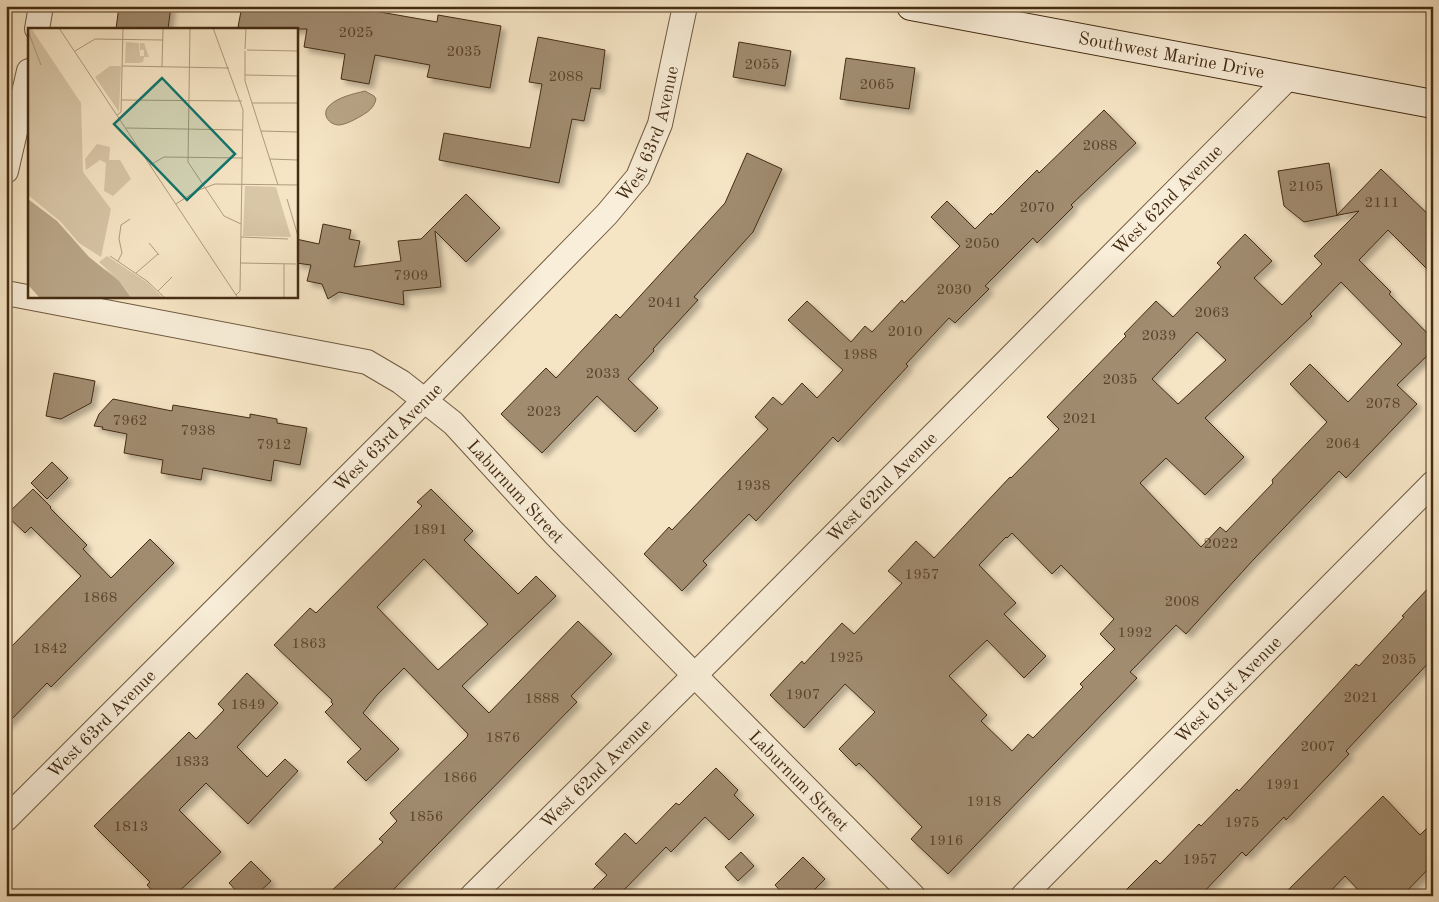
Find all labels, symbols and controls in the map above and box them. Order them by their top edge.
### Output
house number: 2025 [339,26,373,41]
inset map [28,28,298,298]
street label: Southwest Marine Drive [1077,30,1266,82]
house number: 2035 [447,45,481,60]
house number: 2055 [745,58,779,73]
street label: West 63rd Avenue [614,65,682,205]
house number: 2088 [549,70,583,85]
house number: 2065 [860,78,894,93]
house number: 2088 [1083,139,1117,154]
street label: West 62nd Avenue [1110,142,1226,259]
house number: 2105 [1289,180,1323,195]
house number: 2111 [1365,196,1399,211]
house number: 2070 [1020,201,1054,216]
house number: 2050 [965,237,999,252]
house number: 7909 [394,269,428,284]
house number: 2030 [937,283,971,298]
house number: 2041 [648,296,682,311]
house number: 2063 [1195,306,1229,321]
house number: 2010 [888,325,922,340]
house number: 2039 [1142,329,1176,344]
house number: 1988 [843,348,877,363]
house number: 2033 [586,367,620,382]
house number: 2035 [1103,373,1137,388]
street label: West 63rd Avenue [331,380,446,495]
house number: 2078 [1366,397,1400,412]
house number: 2023 [527,405,561,420]
house number: 2021 [1063,412,1097,427]
house number: 7962 [113,414,147,429]
house number: 7938 [181,424,215,439]
street label: West 62nd Avenue [824,429,941,546]
street label: Laburnum Street [463,437,567,547]
house number: 2064 [1326,437,1360,452]
house number: 7912 [257,438,291,453]
house number: 1938 [736,479,770,494]
house number: 1891 [413,523,447,538]
house number: 2022 [1204,537,1238,552]
house number: 1957 [905,568,939,583]
house number: 1868 [83,591,117,606]
house number: 2008 [1165,595,1199,610]
house number: 1992 [1118,626,1152,641]
street label: West 61st Avenue [1172,633,1285,747]
house number: 1863 [292,637,326,652]
house number: 1842 [33,642,67,657]
house number: 1925 [829,651,863,666]
house number: 2035 [1382,653,1416,668]
street label: West 63rd Avenue [45,667,160,782]
house number: 1907 [786,688,820,703]
house number: 2021 [1344,691,1378,706]
house number: 1888 [525,692,559,707]
house number: 1849 [231,698,265,713]
street label: West 62nd Avenue [538,716,655,832]
street label: Laburnum Street [745,728,852,835]
house number: 1876 [486,731,520,746]
house number: 2007 [1301,740,1335,755]
house number: 1833 [175,755,209,770]
house number: 1866 [443,771,477,786]
house number: 1991 [1266,778,1300,793]
house number: 1918 [967,795,1001,810]
house number: 1856 [409,810,443,825]
house number: 1975 [1225,816,1259,831]
house number: 1813 [114,820,148,835]
house number: 1916 [929,834,963,849]
house number: 1957 [1183,853,1217,868]

